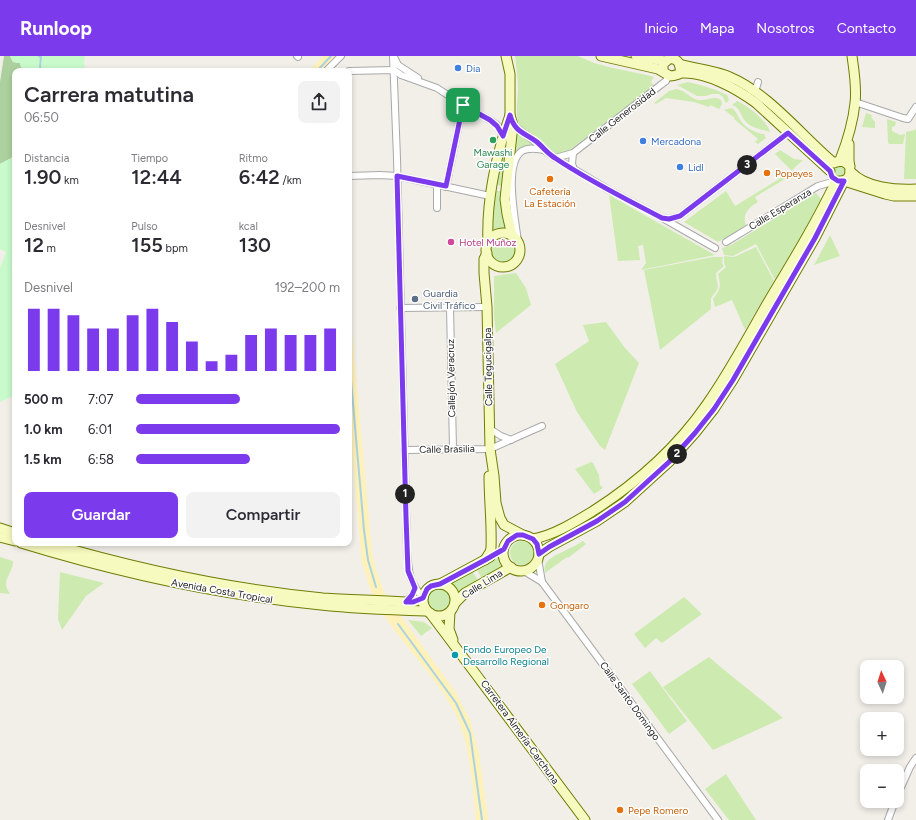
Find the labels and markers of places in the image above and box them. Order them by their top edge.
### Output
place label: Dia [466,62,480,75]
marker: Dia [453,63,463,73]
pin [446,88,480,122]
marker: Mawashi Garage [488,135,498,145]
place label: Mercadona [651,135,701,148]
marker: Mercadona [638,136,648,146]
place label: Mawashi Garage [474,146,512,171]
pin: 3 [737,155,757,175]
place label: Lidl [688,161,704,174]
marker: Lidl [675,162,685,172]
place label: Popeyes [775,167,813,180]
marker: Popeyes [762,168,772,178]
marker: Cafetería La Estación [545,174,555,184]
place label: Cafetería La Estación [524,185,576,210]
place label: Hotel Muñoz [459,236,517,249]
marker: Hotel Muñoz [446,237,456,247]
place label: Guardia Civil Tráfico [423,287,476,312]
marker: Guardia Civil Tráfico [410,294,420,304]
pin: 2 [667,444,687,464]
pin: 1 [395,484,415,504]
place label: Gongaro [550,599,589,612]
marker: Gongaro [537,600,547,610]
place label: Fondo Europeo De Desarrollo Regional [463,643,549,668]
marker: Fondo Europeo De Desarrollo Regional [450,650,460,660]
place label: Pepe Romero [628,804,688,817]
marker: Pepe Romero [615,805,625,815]

